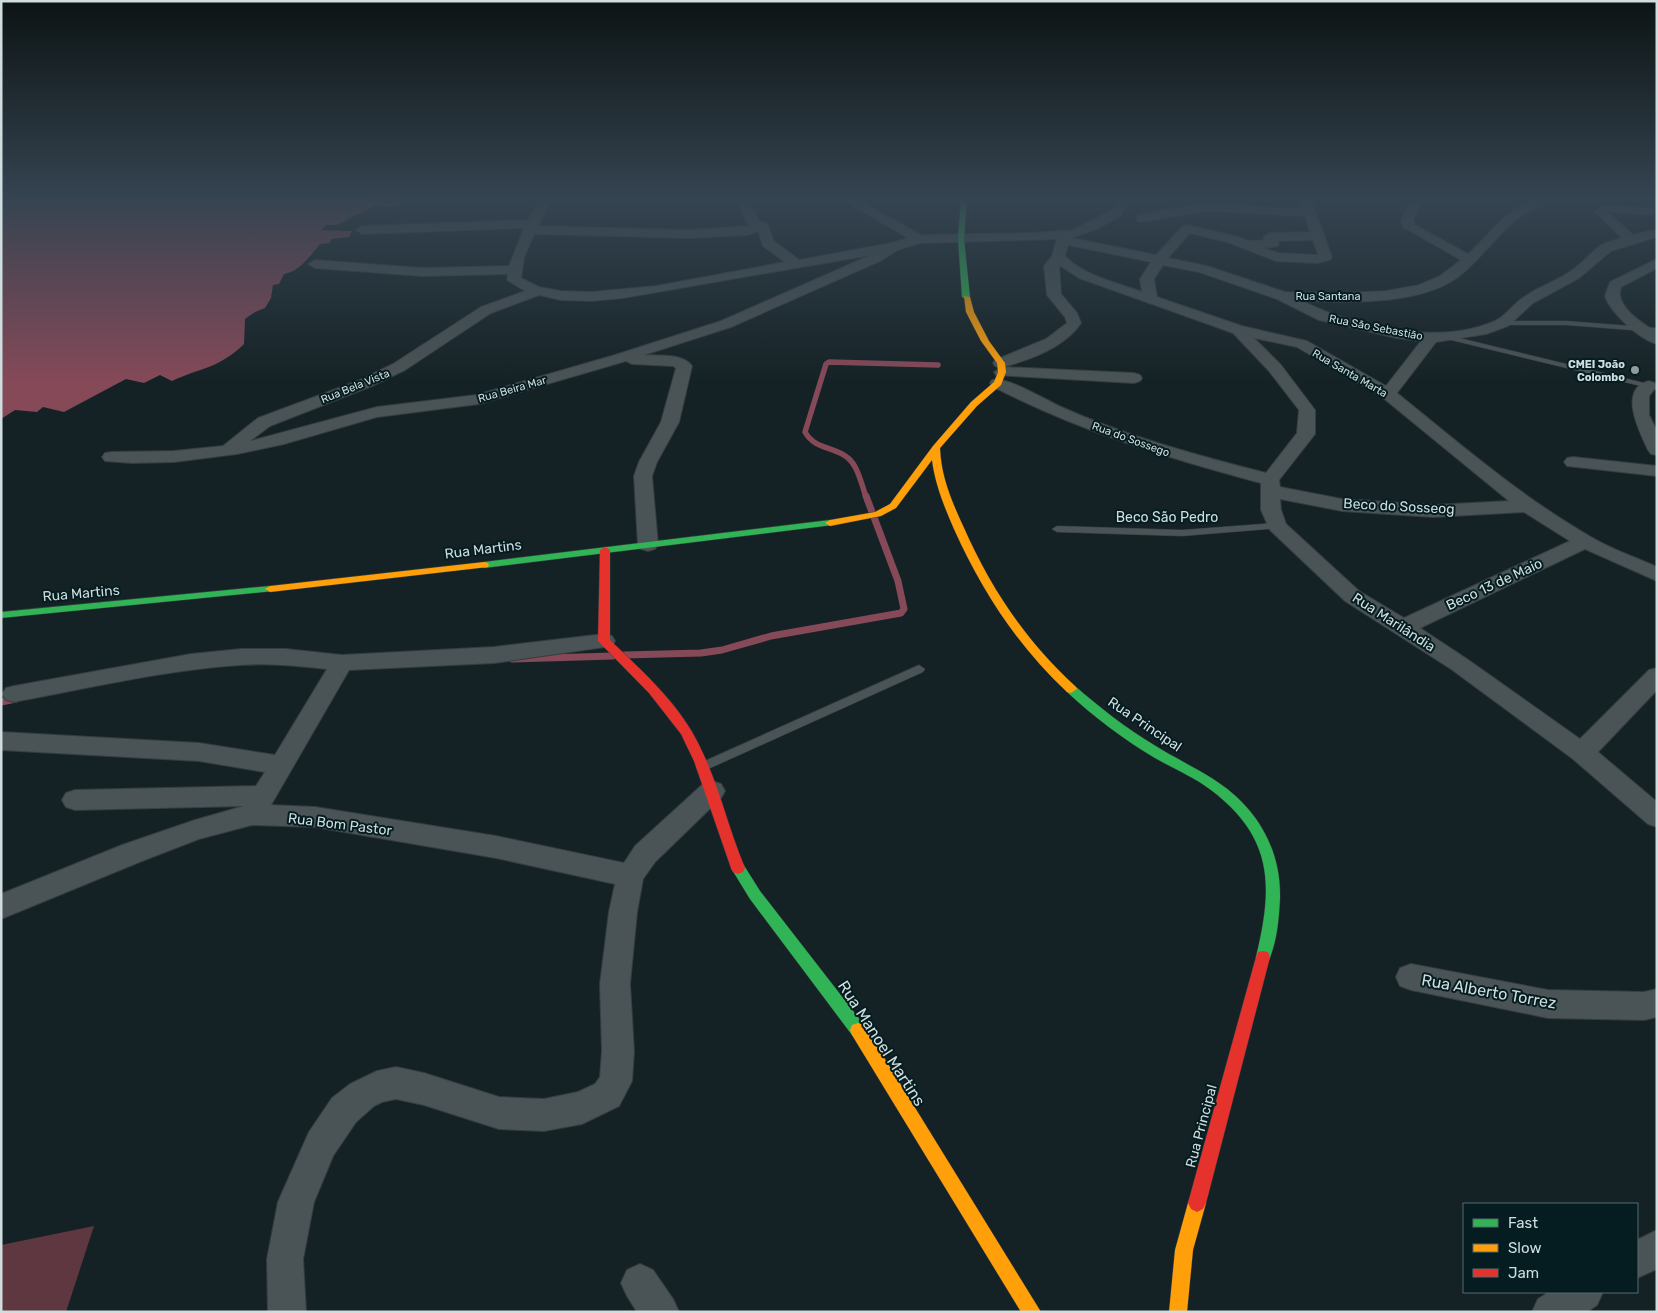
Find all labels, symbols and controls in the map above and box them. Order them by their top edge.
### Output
street label: Rua Santana [1295,290,1361,303]
street label: Rua São Sebastião [1328,312,1424,343]
street label: Rua Santa Marta [1310,347,1390,400]
place label: CMEI João Colombo [1568,358,1625,384]
marker: CMEI João Colombo [1629,364,1641,376]
street label: Rua Bela Vista [319,367,391,406]
street label: Rua Beira Mar [476,373,549,405]
street label: Rua do Sossego [1090,419,1171,460]
street label: Beco do Sosseog [1343,495,1455,518]
street label: Beco São Pedro [1116,509,1218,526]
street label: Rua Martins [444,536,523,563]
street label: Beco 13 de Maio [1443,555,1545,614]
street label: Rua Martins [42,582,120,605]
street label: Rua Marilândia [1349,589,1438,656]
street label: Rua Principal [1105,693,1185,755]
street label: Rua Bom Pastor [287,810,394,839]
street label: Rua Alberto Torrez [1420,970,1558,1013]
street label: Rua Manoel Martins [834,977,929,1110]
street label: Rua Principal [1182,1083,1221,1170]
legend [1463,1203,1638,1293]
text: Fast [1508,1214,1538,1232]
text: Slow [1508,1239,1541,1257]
text: Jam [1508,1264,1539,1282]

